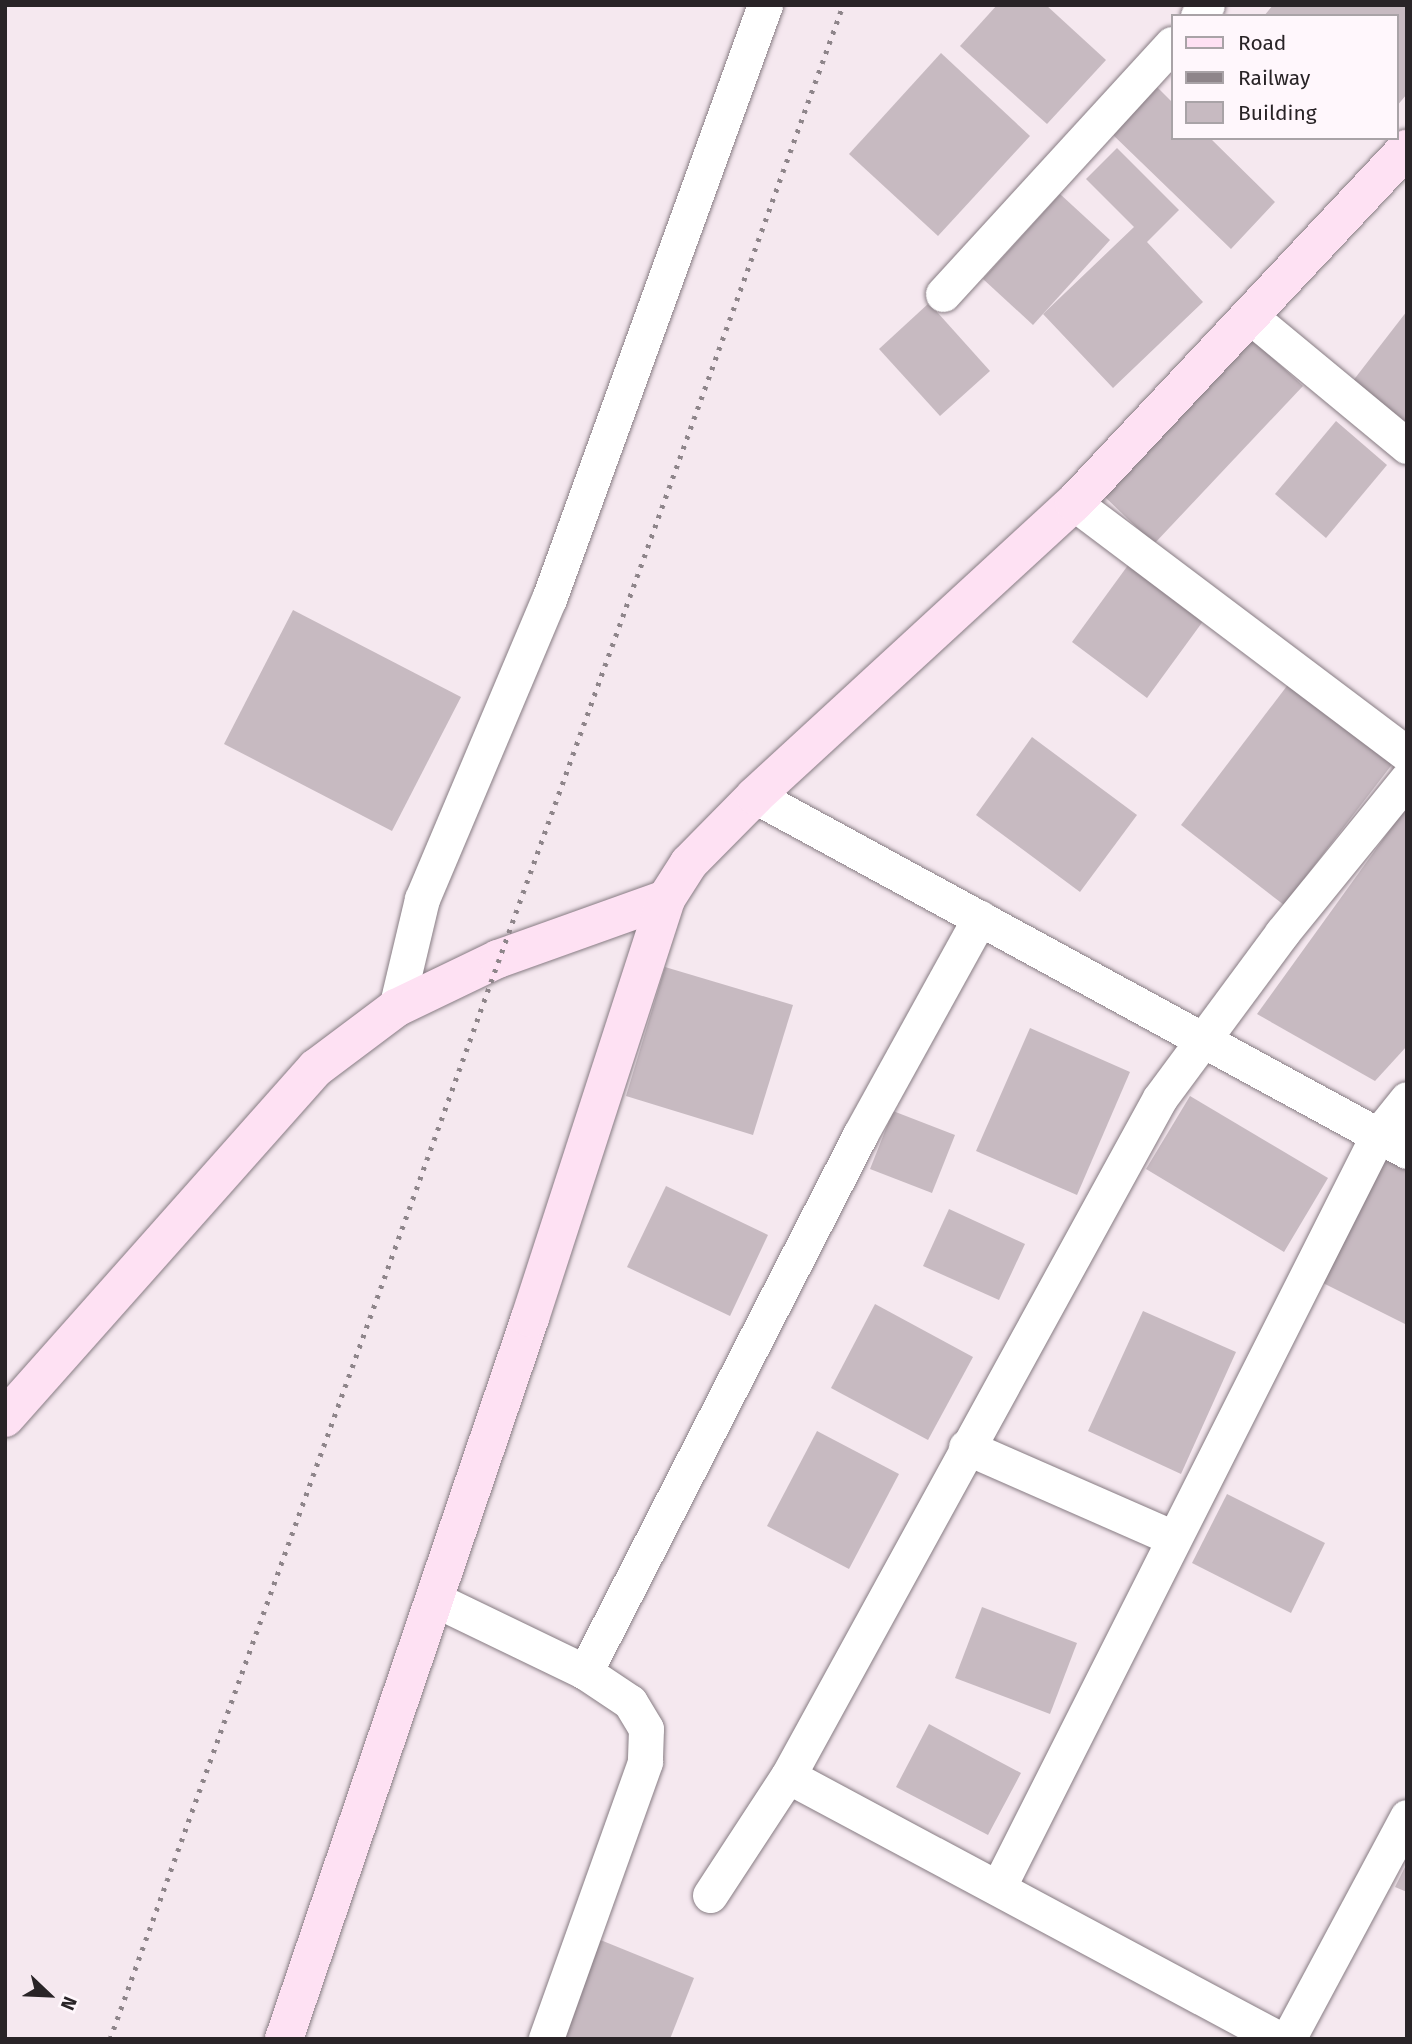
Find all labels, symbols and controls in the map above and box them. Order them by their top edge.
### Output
legend [1170,14,1398,140]
text: Road [1238,30,1286,56]
text: Railway [1238,65,1310,91]
text: Building [1238,100,1317,126]
north arrow [14,1960,84,2030]
text: N [56,1993,82,2014]

